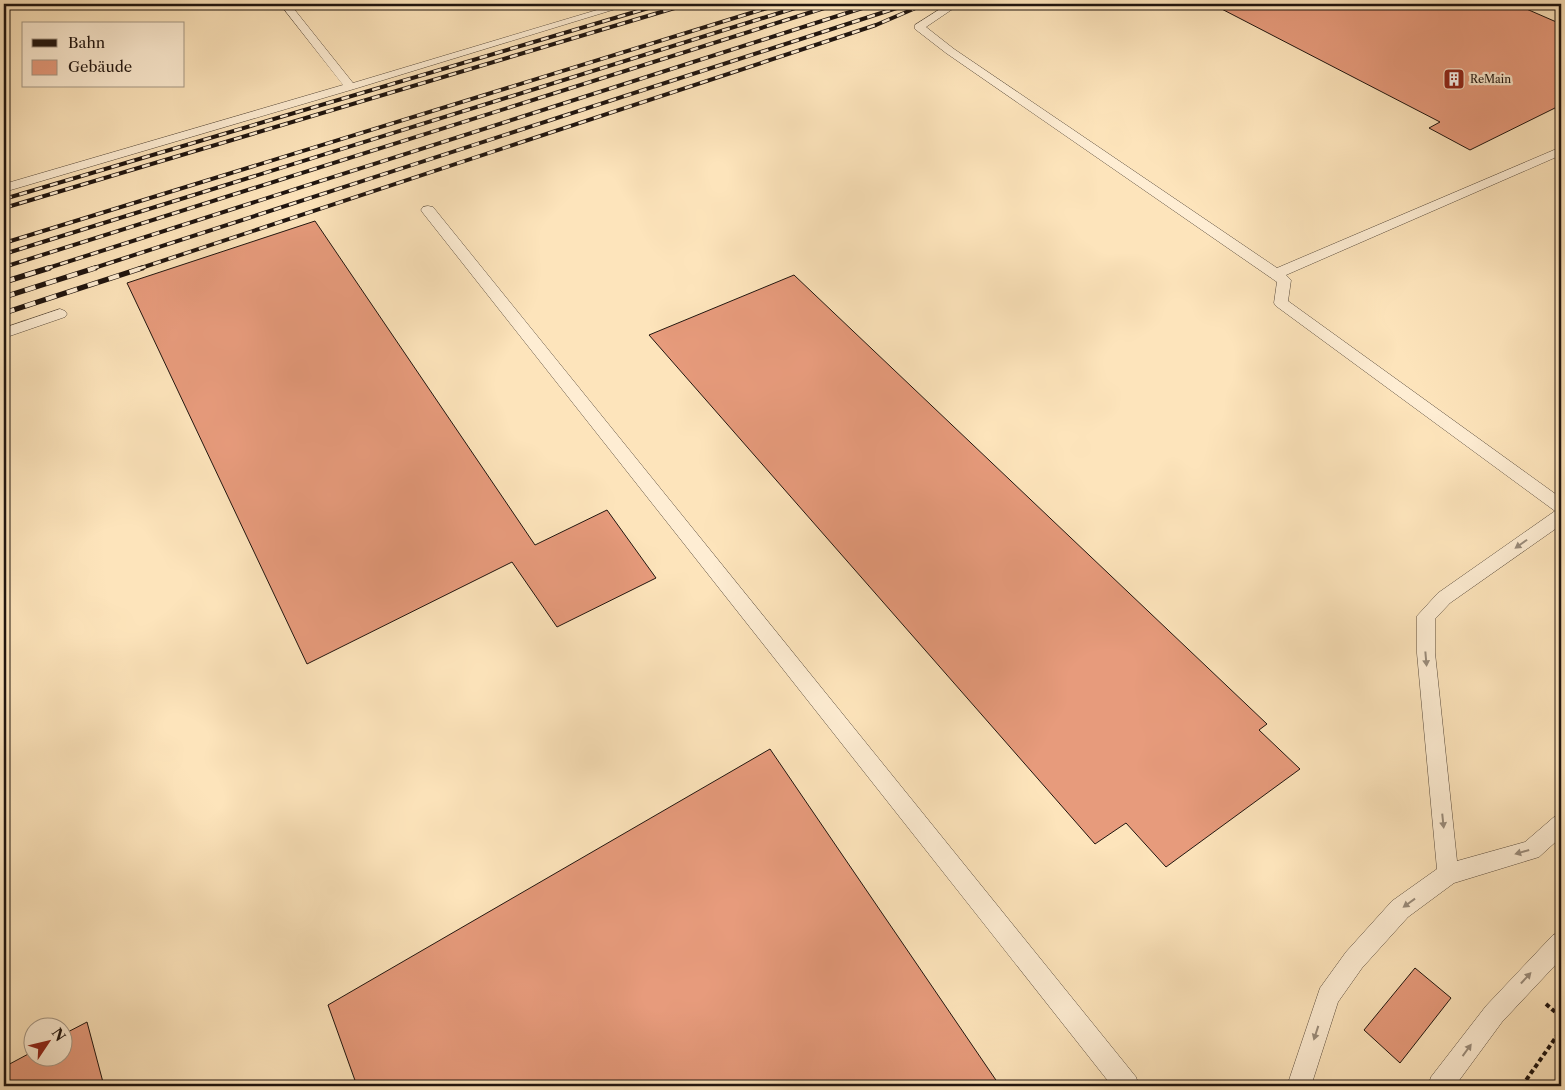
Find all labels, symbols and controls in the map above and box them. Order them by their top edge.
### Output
legend [22,22,185,88]
text: Bahn [68,33,106,52]
text: Gebäude [68,57,132,76]
building icon: ReMain [1442,67,1466,91]
place label: ReMain [1470,72,1511,86]
one-way arrow [1514,539,1528,549]
one-way arrow [1423,651,1431,667]
one-way arrow [1439,813,1447,829]
one-way arrow [1515,849,1530,857]
one-way arrow [1402,898,1416,908]
one-way arrow [1520,972,1532,984]
north arrow [22,1018,72,1068]
text: N [48,1024,70,1045]
one-way arrow [1312,1026,1320,1041]
one-way arrow [1462,1043,1472,1057]

